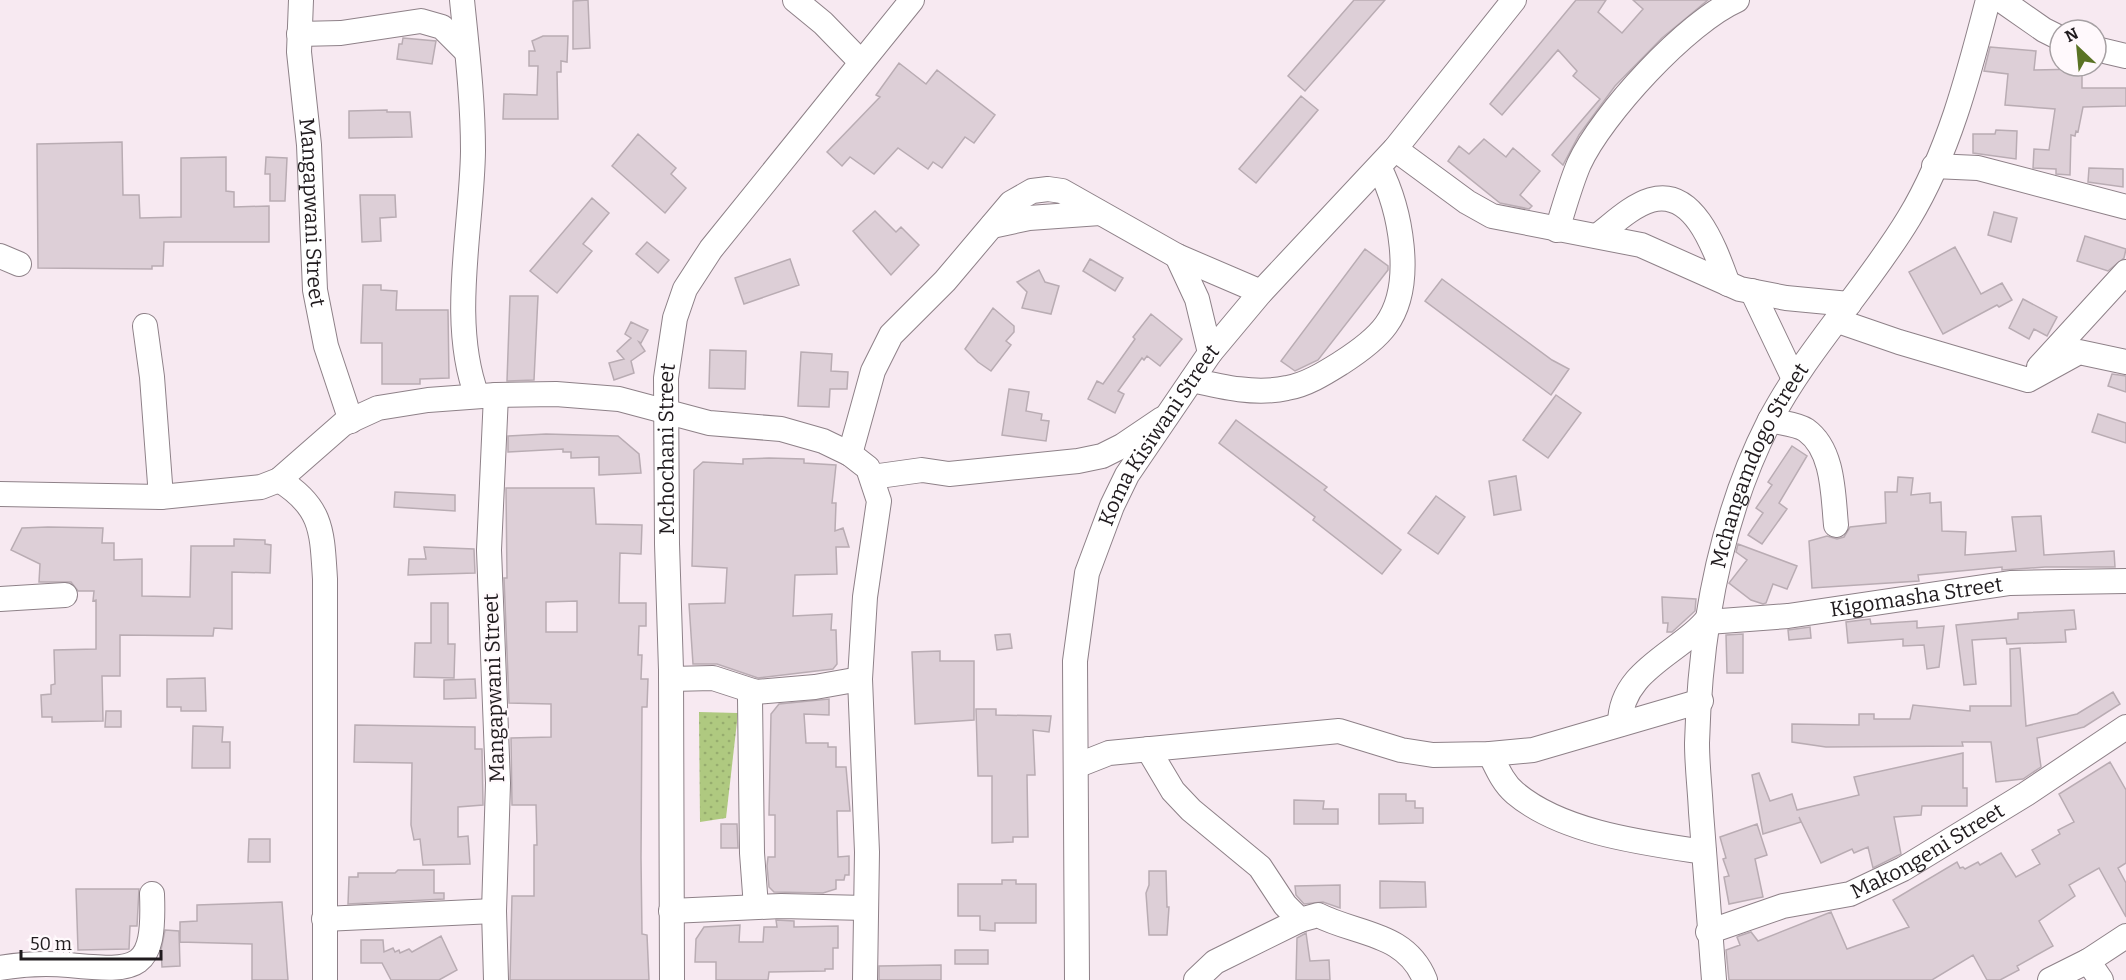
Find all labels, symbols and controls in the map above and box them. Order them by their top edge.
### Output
north arrow [2048,18,2108,78]
text: N [2062,24,2081,46]
street label: Mangapwani Street [293,117,331,310]
street label: Koma Kisiwani Street [1093,339,1225,529]
street label: Mchangamdogo Street [1705,358,1815,571]
street label: Mchochani Street [653,361,681,535]
street label: Kigomasha Street [1828,571,2005,623]
street label: Mangapwani Street [478,593,510,783]
street label: Makongeni Street [1847,797,2009,905]
scale bar [21,923,160,961]
text: 50 m [30,933,72,955]

